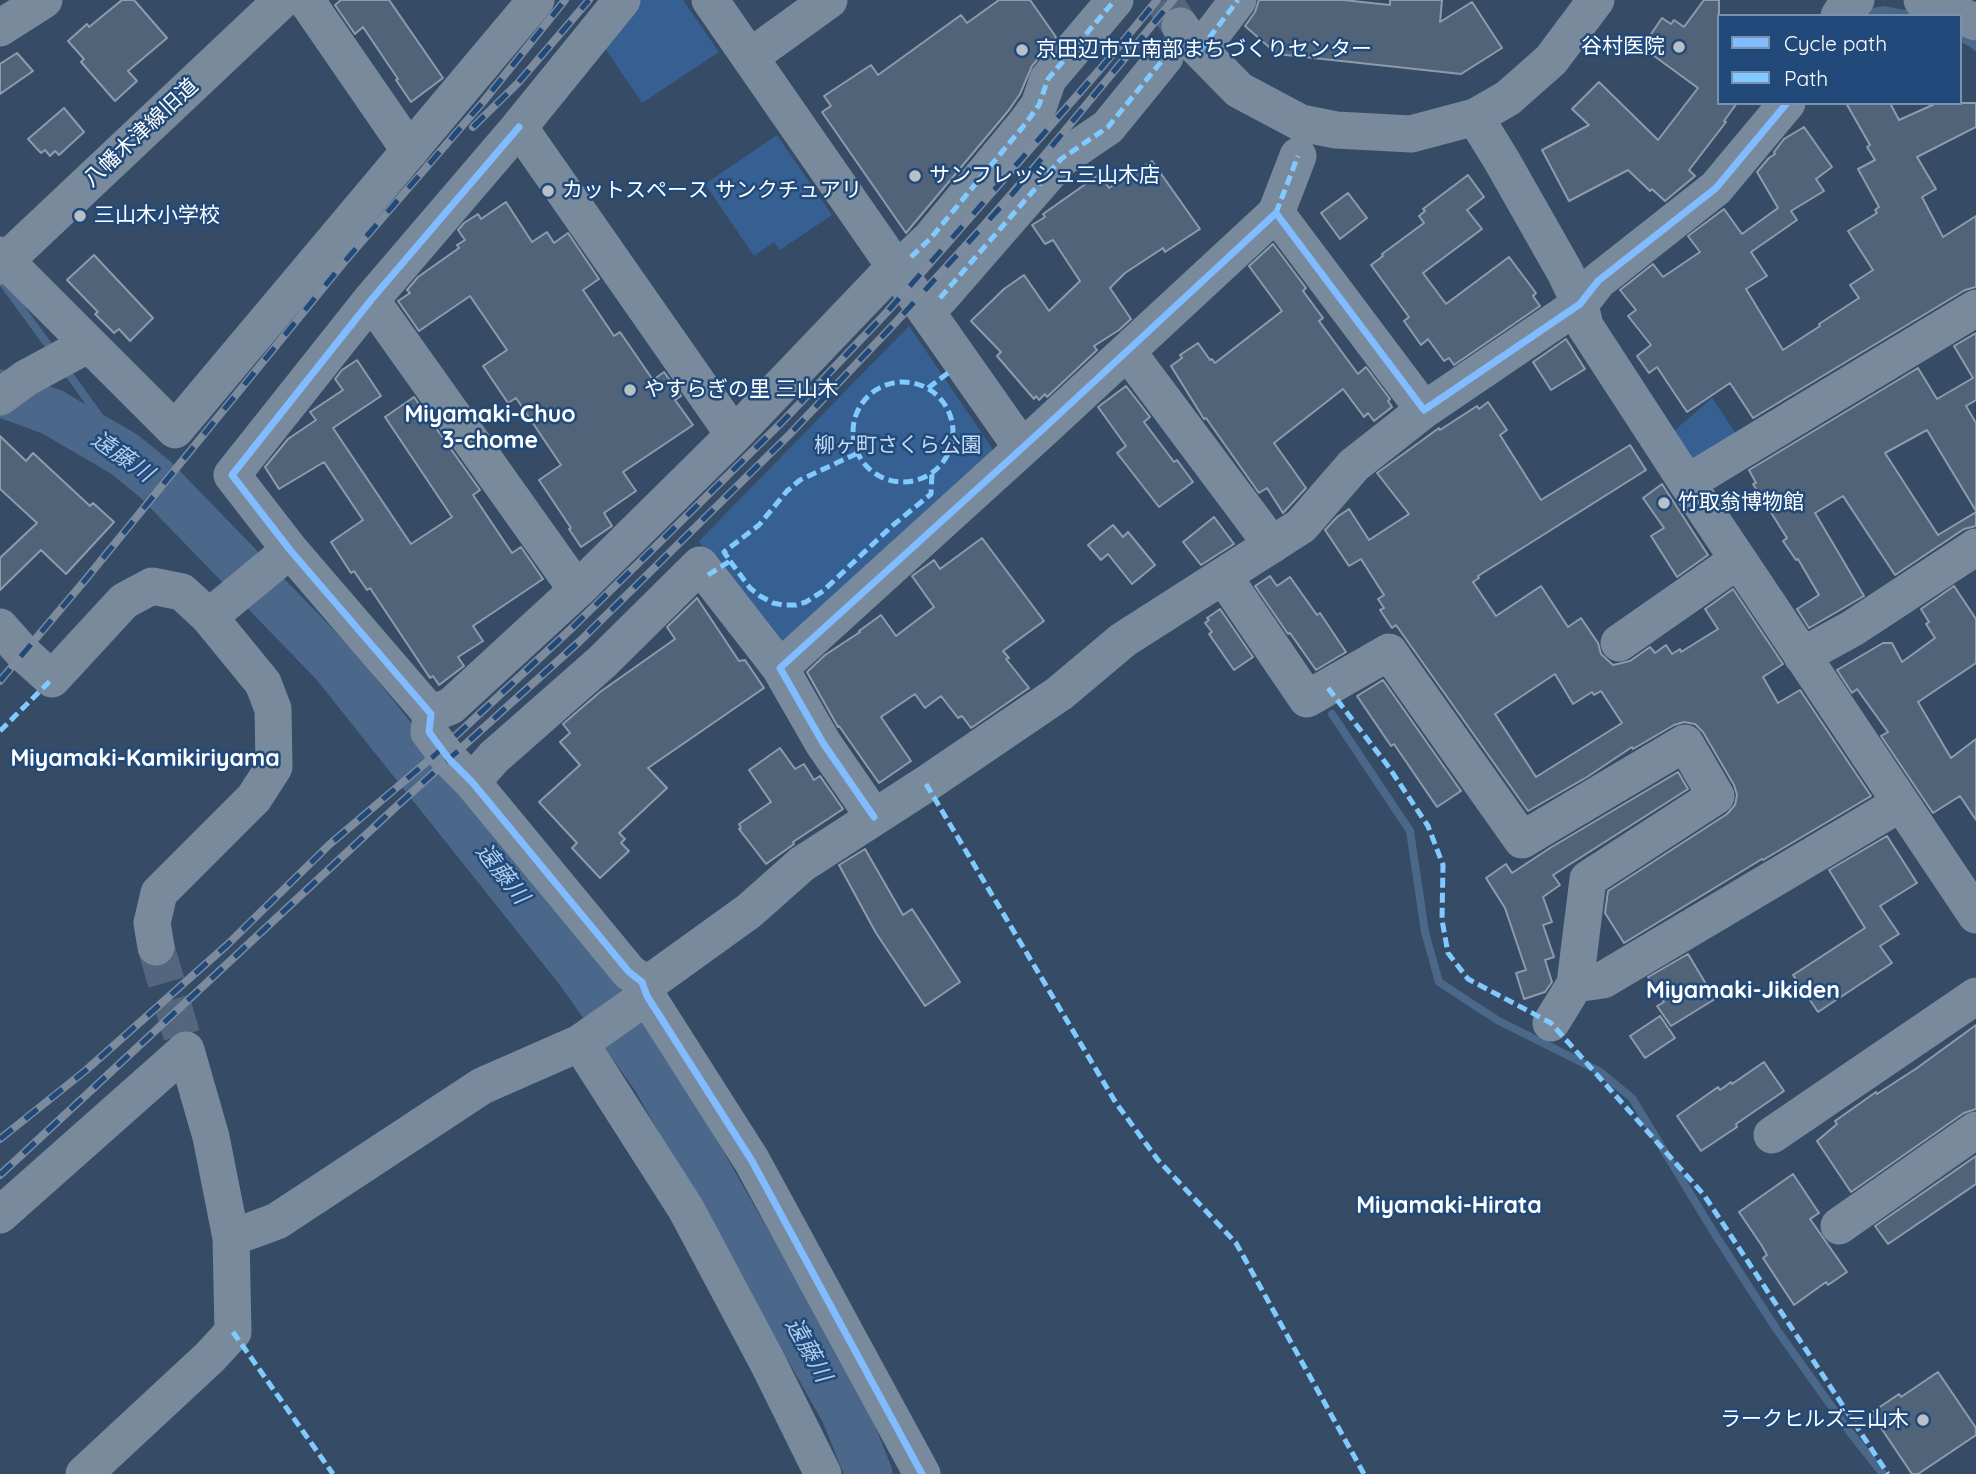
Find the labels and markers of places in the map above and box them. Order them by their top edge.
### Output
place label: 谷村医院 [1581,34,1665,60]
place label: 京田辺市立南部まちづくりセンター [1036,37,1372,63]
marker: 谷村医院 [1671,39,1687,55]
marker: 京田辺市立南部まちづくりセンター [1014,42,1030,58]
place label: サンフレッシュ三山木店 [929,163,1160,189]
marker: サンフレッシュ三山木店 [907,168,923,184]
place label: カットスペース サンクチュアリ [562,178,862,204]
marker: カットスペース サンクチュアリ [540,183,556,199]
place label: 三山木小学校 [94,203,220,229]
marker: 三山木小学校 [72,208,88,224]
place label: やすらぎの里 三山木 [644,377,839,403]
marker: やすらぎの里 三山木 [622,382,638,398]
place label: 竹取翁博物館 [1678,490,1804,516]
marker: 竹取翁博物館 [1656,495,1672,511]
place label: ラークヒルズ三山木 [1720,1407,1909,1433]
marker: ラークヒルズ三山木 [1915,1412,1931,1428]

